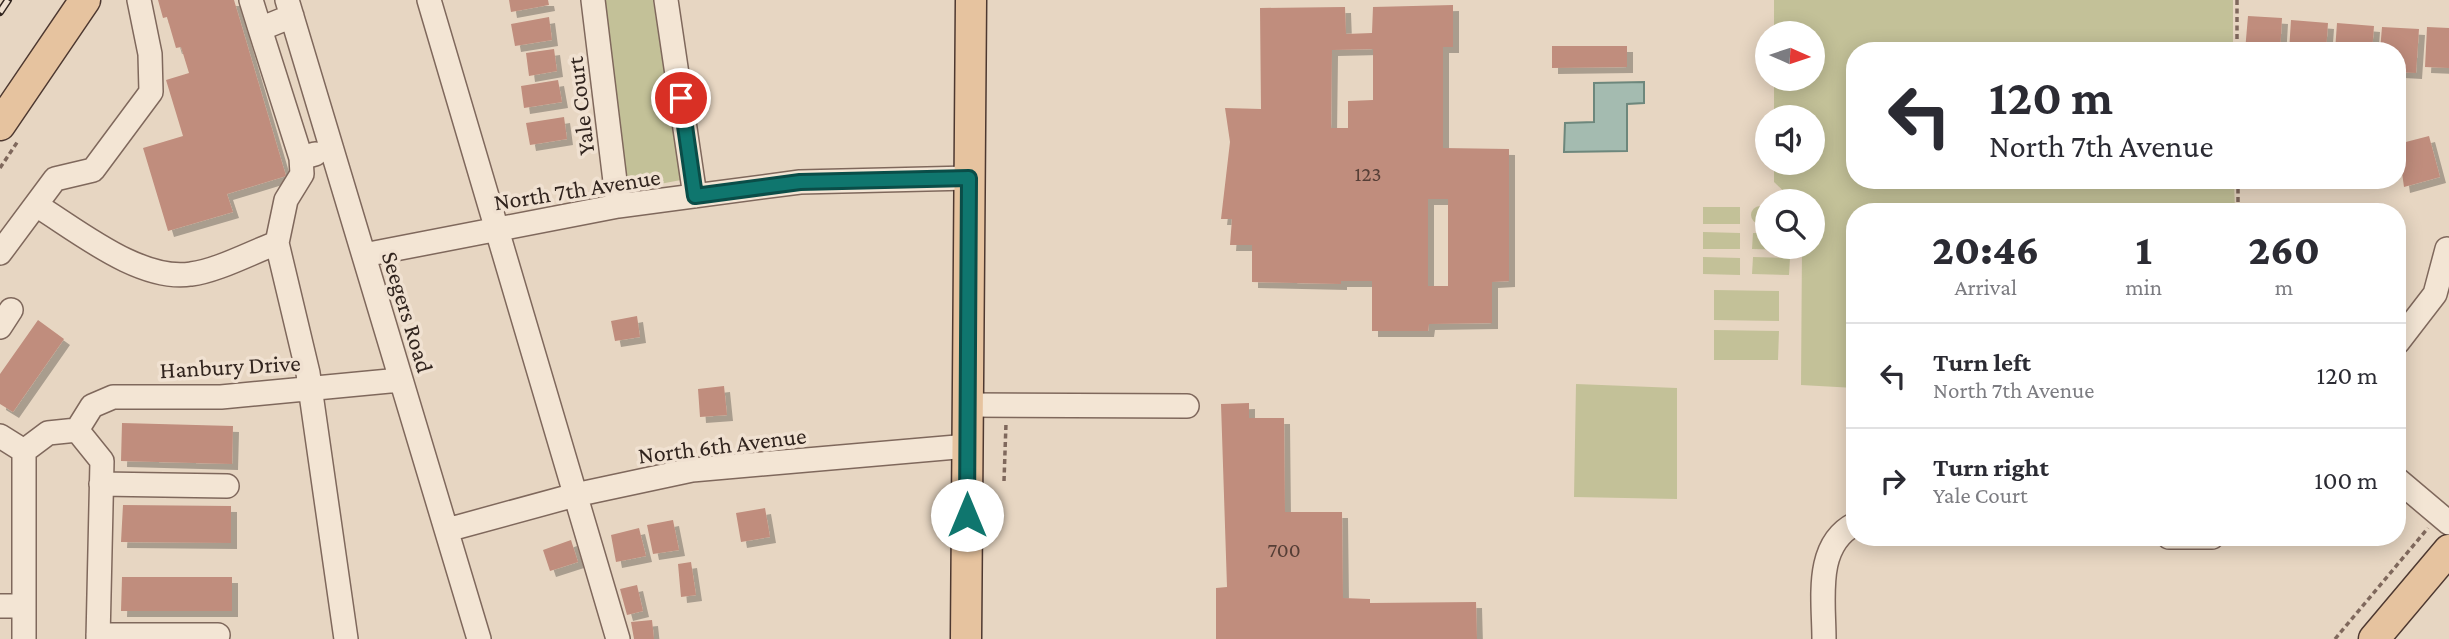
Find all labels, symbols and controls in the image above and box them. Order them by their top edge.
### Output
north arrow [1755,21,1825,91]
map controls [1755,21,1825,259]
street label: Yale Court [560,54,599,157]
pin [651,68,711,128]
icon: left [1874,70,1965,161]
text: 120 m [1989,70,2113,125]
icon: arrive [662,79,700,117]
button: sound [1755,105,1825,175]
text: North 7th Avenue [1989,128,2214,164]
street label: North 7th Avenue [492,162,662,216]
house number: 123 [1355,162,1381,186]
button: search [1755,189,1825,259]
text: 20:46 [1932,226,2039,273]
text: 1 [2136,226,2152,273]
text: 260 [2248,226,2320,273]
street label: Seegers Road [377,248,439,376]
text: Arrival [1954,274,2017,300]
text: min [2125,274,2162,300]
text: m [2275,274,2293,300]
text: Turn left [1933,348,2031,377]
street label: Hanbury Drive [159,349,301,383]
icon: left [1874,357,1912,395]
text: 120 m [2317,361,2378,390]
text: North 7th Avenue [1933,377,2094,403]
street label: North 6th Avenue [636,421,808,469]
text: Turn right [1933,453,2049,482]
icon: right [1874,462,1912,500]
text: 100 m [2314,466,2378,495]
position arrow [930,478,1004,552]
text: Yale Court [1933,482,2028,508]
house number: 700 [1267,538,1301,562]

